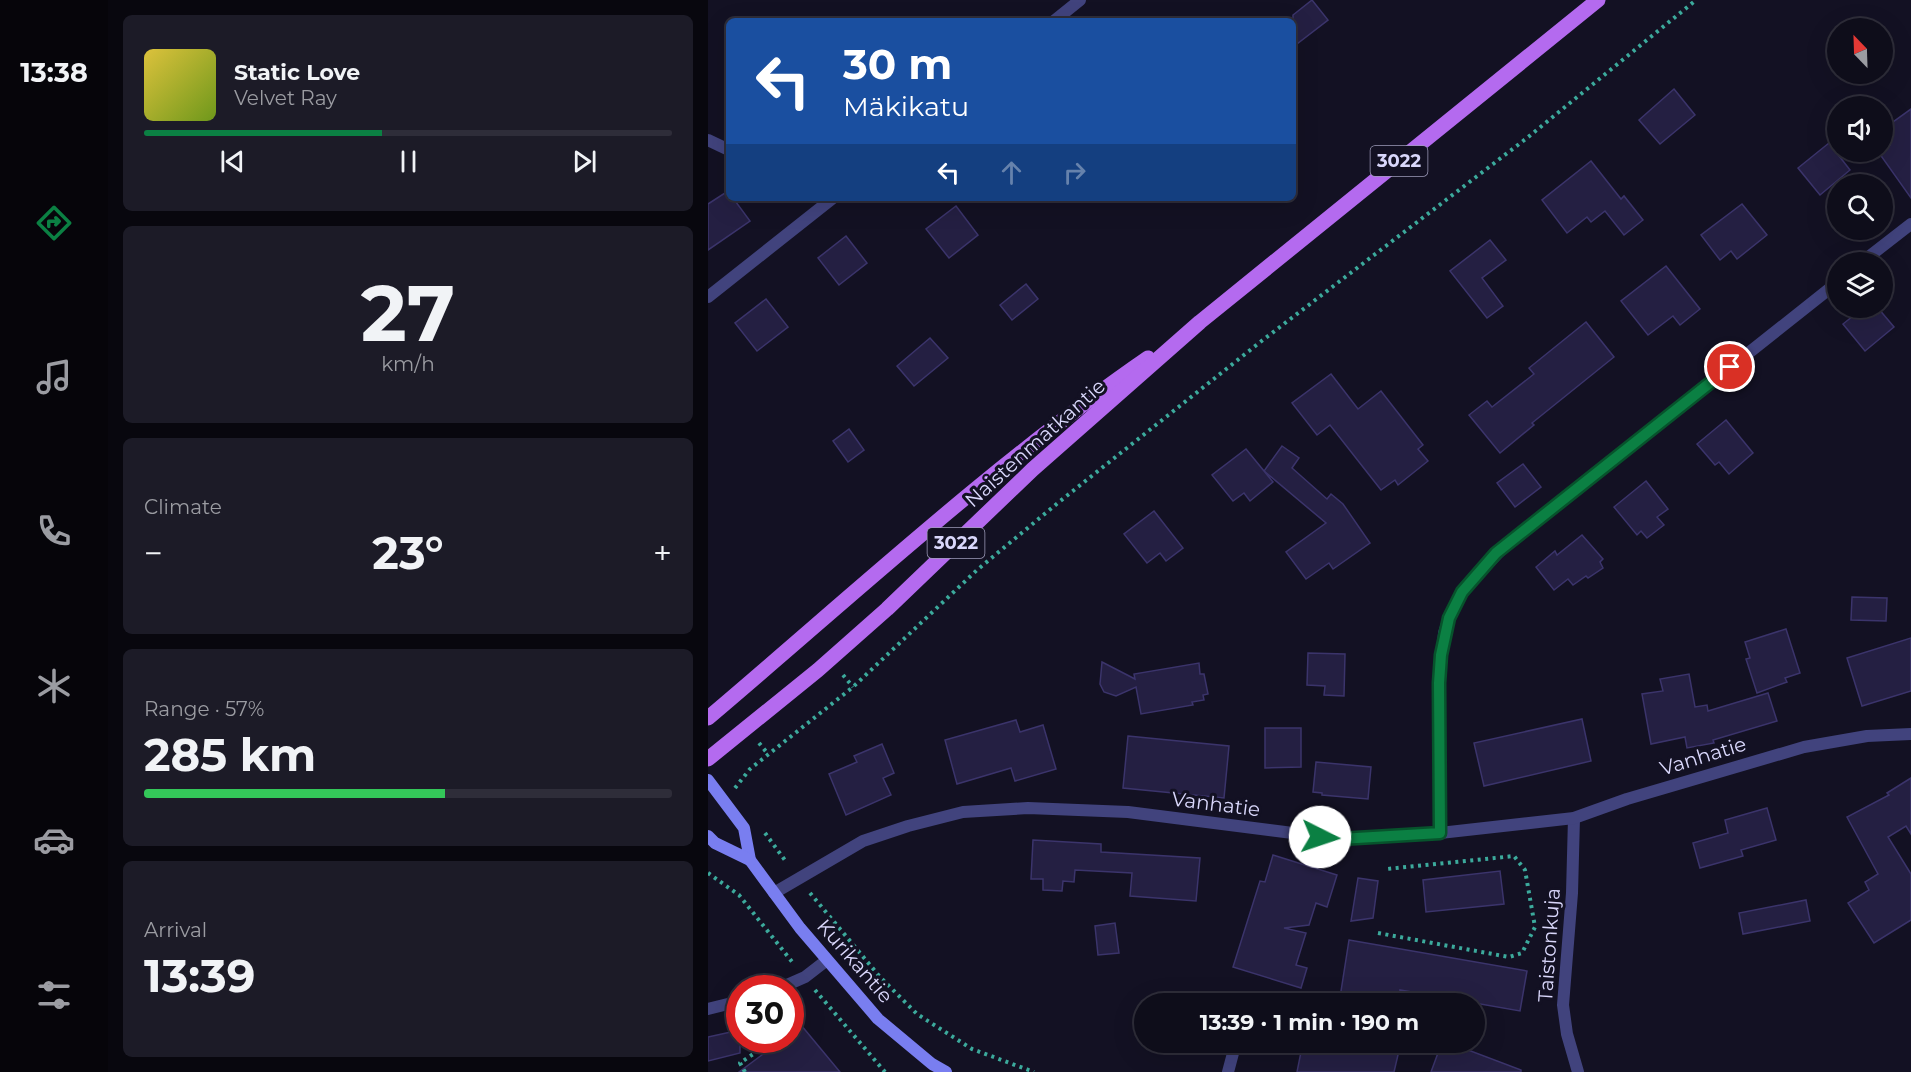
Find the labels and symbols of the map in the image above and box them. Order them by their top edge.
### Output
north arrow [1827,18,1893,84]
road number: 3022 [1370,146,1428,176]
pin [1704,341,1755,392]
street label: Naistenmatkantie [960,374,1110,512]
road number: 3022 [928,528,984,558]
street label: Vanhatie [1657,732,1749,780]
street label: Vanhatie [1170,787,1262,821]
position arrow [1288,805,1352,869]
street label: Taistonkuja [1533,887,1565,1003]
street label: Kurikantie [812,914,898,1008]
speed limit sign: 30 [726,975,804,1053]

